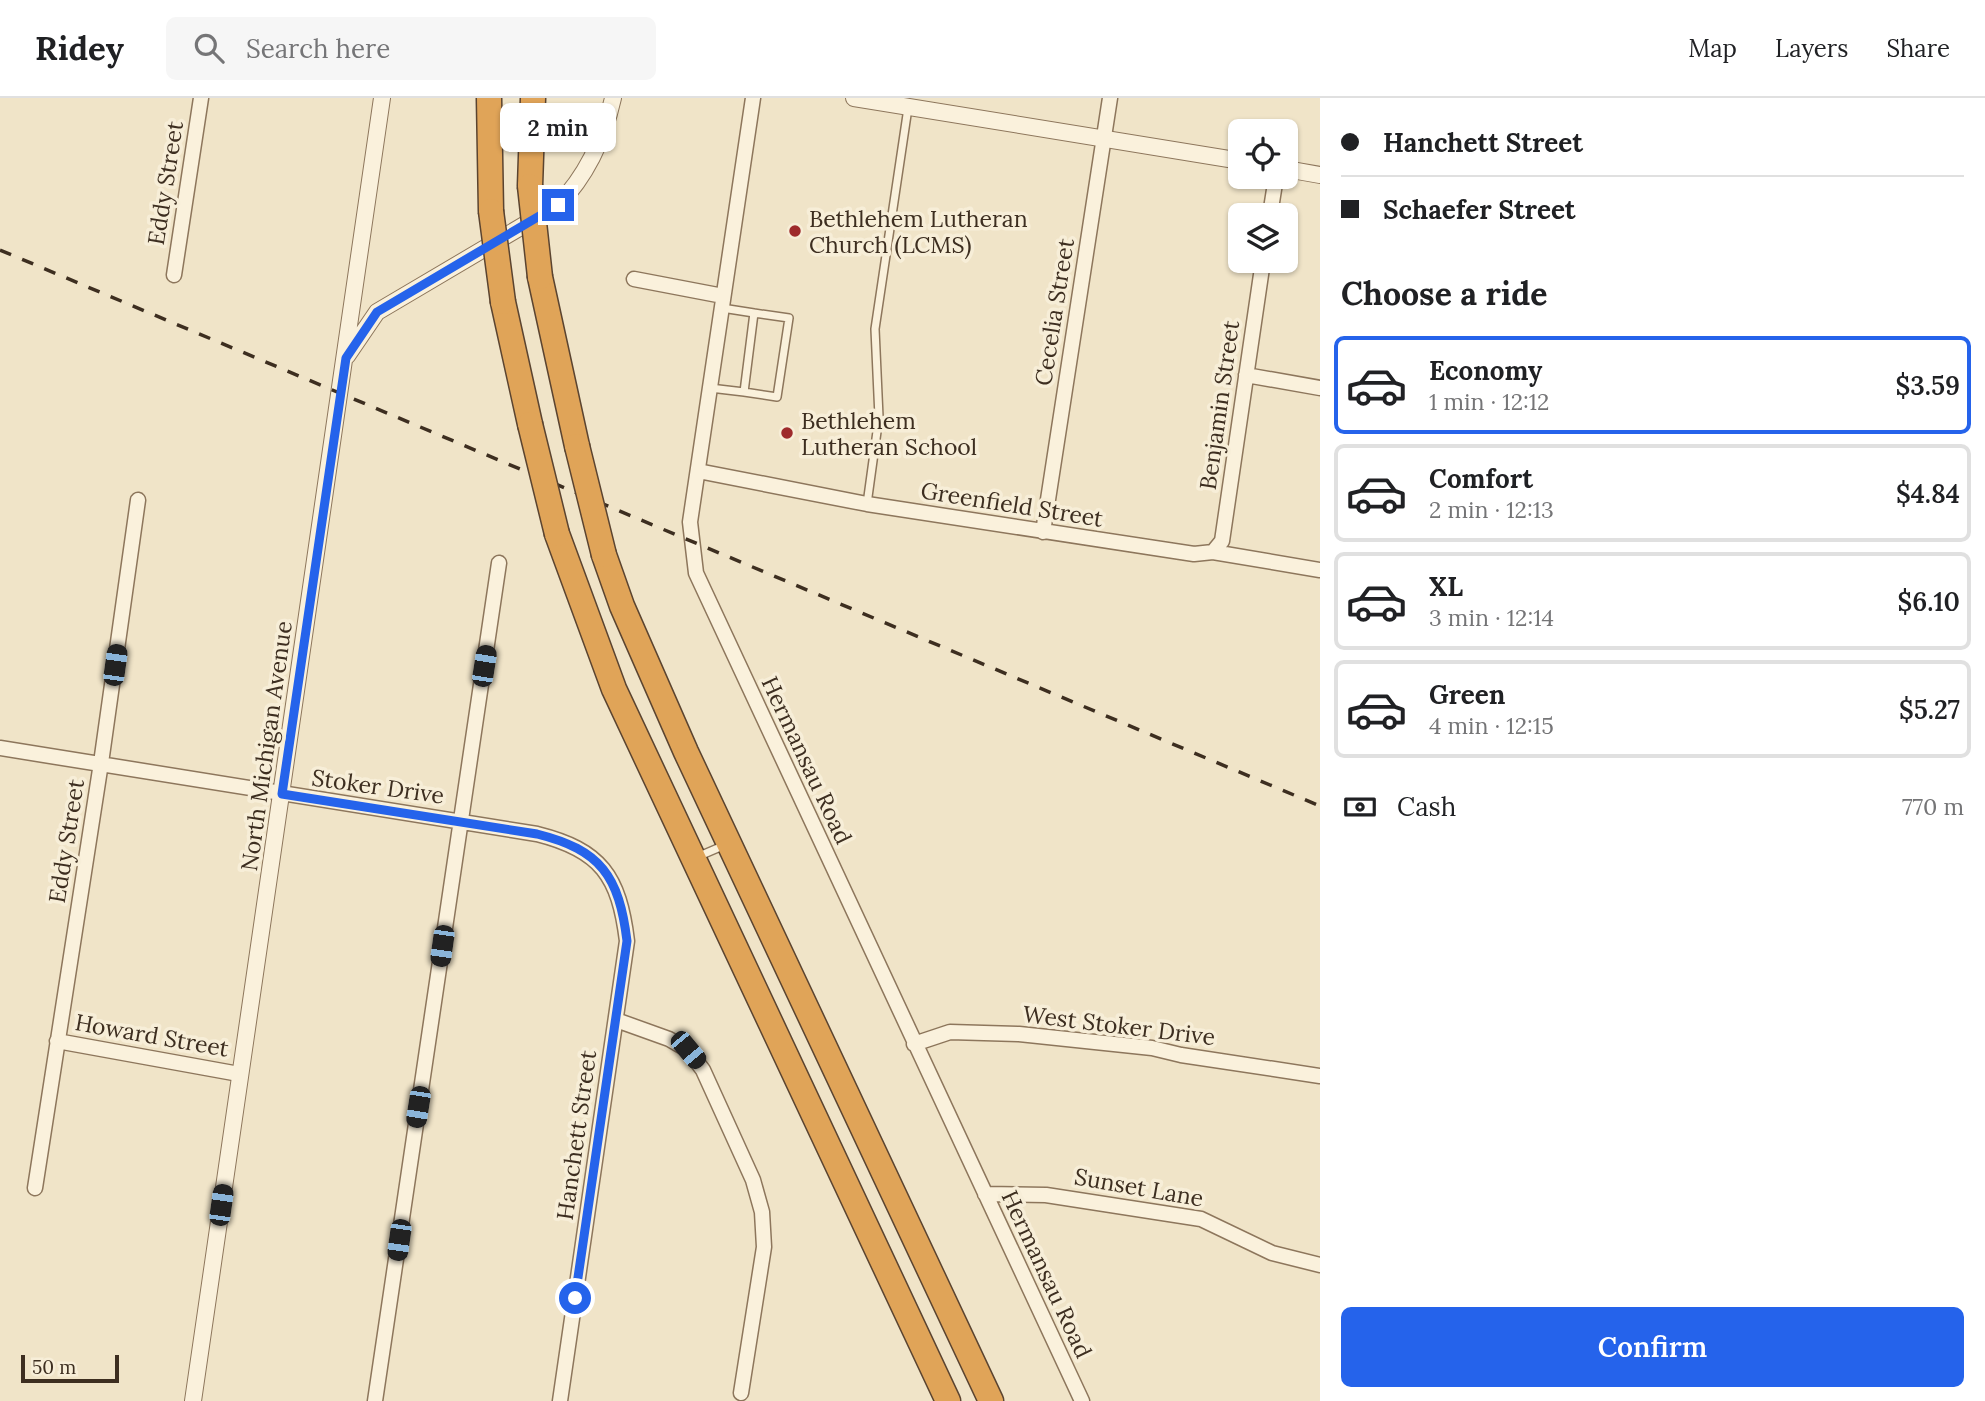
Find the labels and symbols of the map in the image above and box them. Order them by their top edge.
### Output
callout: 2 min [500,104,616,153]
street label: Eddy Street [141,119,189,247]
route end [542,189,574,221]
place label: Bethlehem Lutheran Church (LCMS) [809,204,1028,260]
marker: Bethlehem Lutheran Church (LCMS) [787,223,803,239]
street label: Cecelia Street [1028,236,1080,388]
street label: Benjamin Street [1193,318,1245,492]
place label: Bethlehem Lutheran School [801,406,977,461]
marker: Bethlehem Lutheran School [779,425,795,441]
street label: Greenfield Street [919,475,1105,533]
street label: North Michigan Avenue [234,619,298,873]
car [102,643,129,687]
car [471,644,498,688]
street label: Hermansau Road [755,671,859,849]
street label: Stoker Drive [310,762,446,810]
street label: Eddy Street [42,777,90,905]
car [429,924,456,968]
street label: West Stoker Drive [1021,999,1217,1051]
street label: Howard Street [73,1007,231,1063]
car [667,1027,710,1073]
street label: Hanchett Street [550,1048,602,1222]
car [405,1085,432,1129]
street label: Sunset Lane [1072,1161,1206,1213]
car [208,1183,235,1227]
street label: Hermansau Road [995,1185,1099,1363]
car [386,1218,413,1262]
route start [559,1282,591,1314]
scale bar [21,1352,119,1384]

